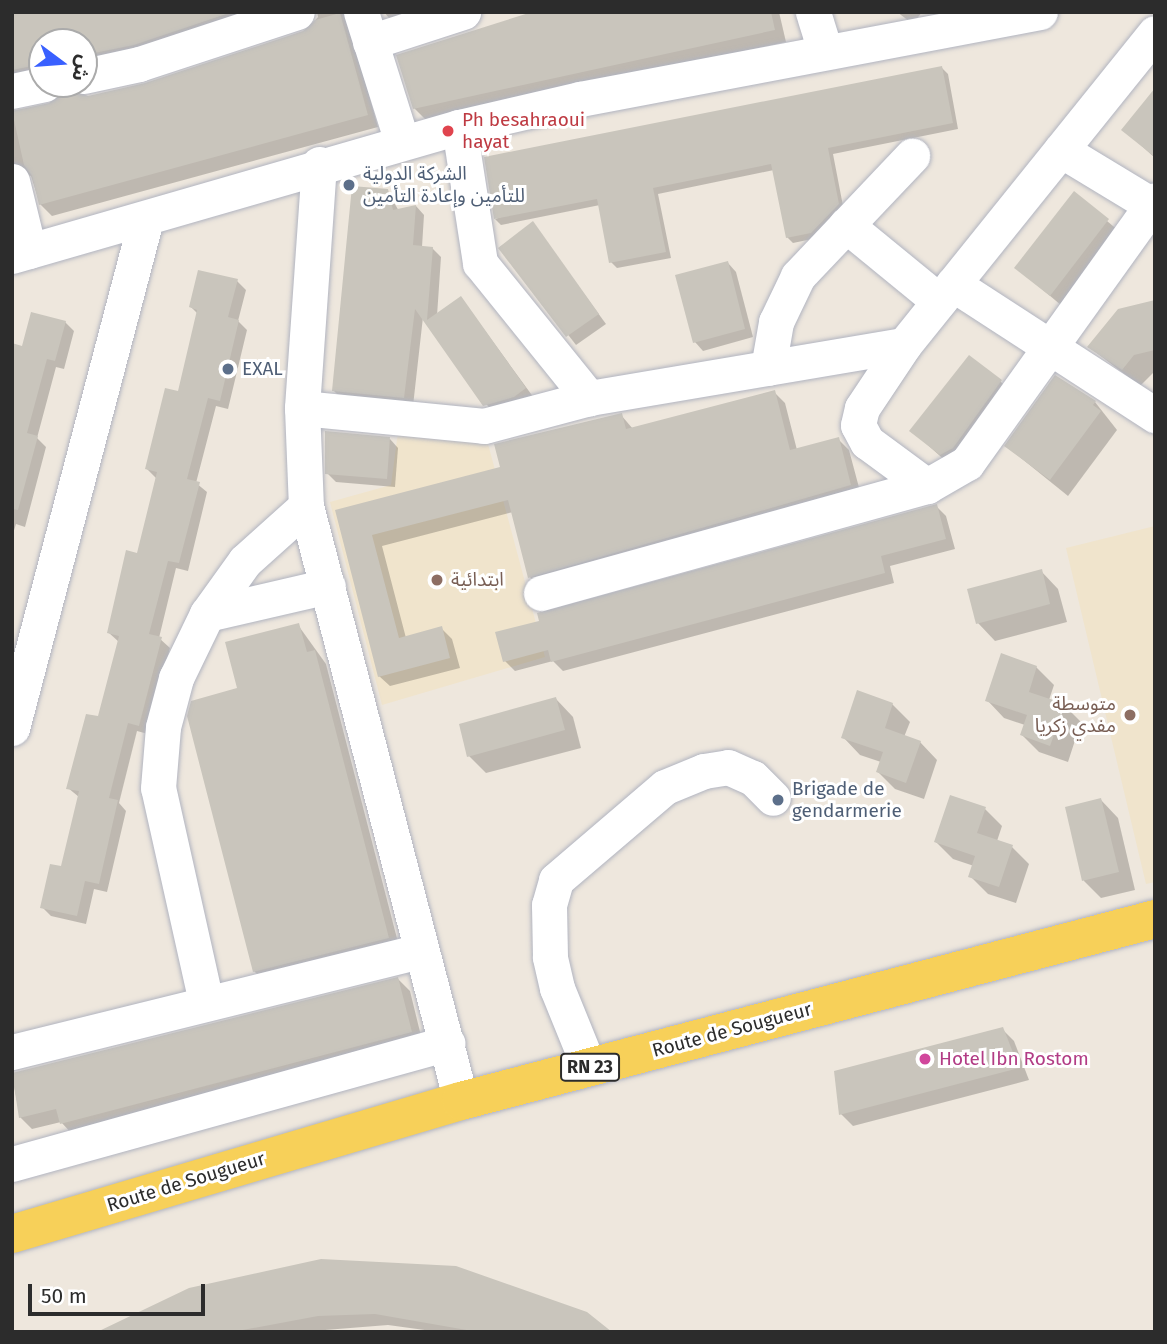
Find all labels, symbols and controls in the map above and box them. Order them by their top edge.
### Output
north arrow [28,28,98,98]
text: ش [67,53,96,84]
place label: Ph besahraoui hayat [462,109,585,153]
marker: Ph besahraoui hayat [440,123,456,139]
place label: الشركة الدولية للتأمين وإعادة التأمين [363,163,525,207]
marker: الشركة الدولية للتأمين وإعادة التأمين [341,177,357,193]
place label: EXAL [242,358,283,380]
marker: EXAL [220,361,236,377]
place label: ابتدائية [451,569,504,591]
marker: ابتدائية [429,572,445,588]
place label: متوسطة مفدي زكريا [1035,693,1116,737]
marker: متوسطة مفدي زكريا [1122,707,1138,723]
place label: Brigade de gendarmerie [792,778,902,822]
marker: Brigade de gendarmerie [770,792,786,808]
street label: Route de Sougueur [650,998,814,1062]
place label: Hotel Ibn Rostom [939,1048,1089,1070]
marker: Hotel Ibn Rostom [917,1051,933,1067]
road number: RN 23 [558,1052,622,1082]
street label: Route de Sougueur [104,1147,268,1217]
scale bar [32,1270,208,1314]
text: 50 m [41,1283,87,1309]

